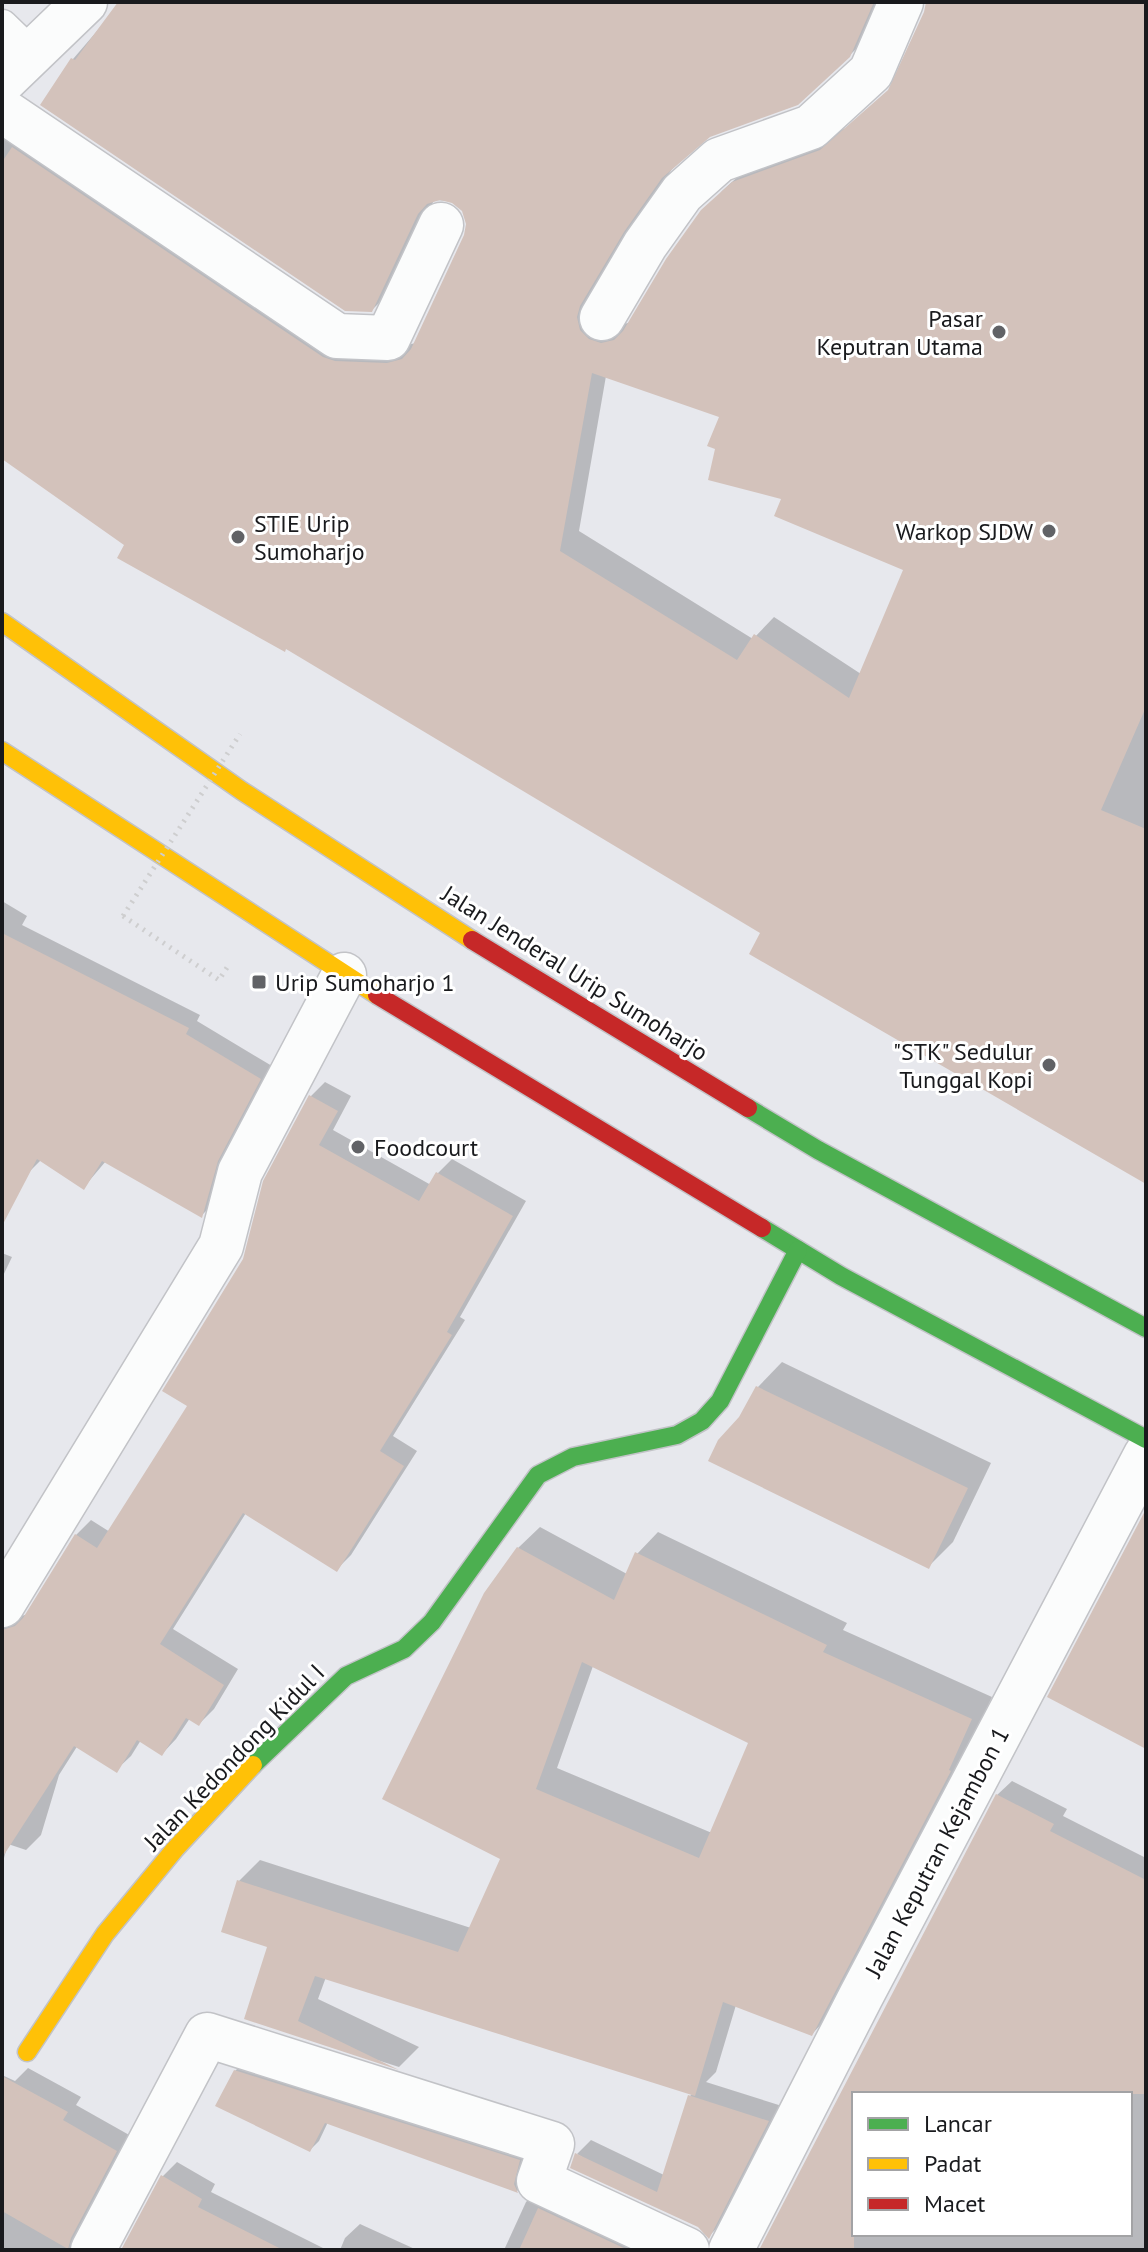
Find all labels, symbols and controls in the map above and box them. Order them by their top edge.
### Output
place label: Pasar Keputran Utama [817,303,983,362]
marker: Pasar Keputran Utama [990,323,1008,341]
place label: STIE Urip Sumoharjo [254,508,365,567]
place label: Warkop SJDW [896,516,1033,547]
marker: Warkop SJDW [1040,522,1058,540]
marker: STIE Urip Sumoharjo [229,528,247,546]
street label: Jalan Jenderal Urip Sumoharjo [435,878,714,1068]
place label: Urip Sumoharjo 1 [275,967,455,998]
marker: Urip Sumoharjo 1 [250,973,268,991]
place label: "STK" Sedulur Tunggal Kopi [893,1036,1033,1095]
marker: "STK" Sedulur Tunggal Kopi [1040,1056,1058,1074]
place label: Foodcourt [374,1132,478,1163]
marker: Foodcourt [349,1138,367,1156]
street label: Jalan Kedondong Kidul I [136,1657,331,1857]
street label: Jalan Keputran Kejambon 1 [857,1722,1016,1983]
legend [852,2092,1132,2236]
text: Lancar [924,2108,992,2139]
text: Padat [924,2148,981,2179]
text: Macet [924,2188,986,2219]

